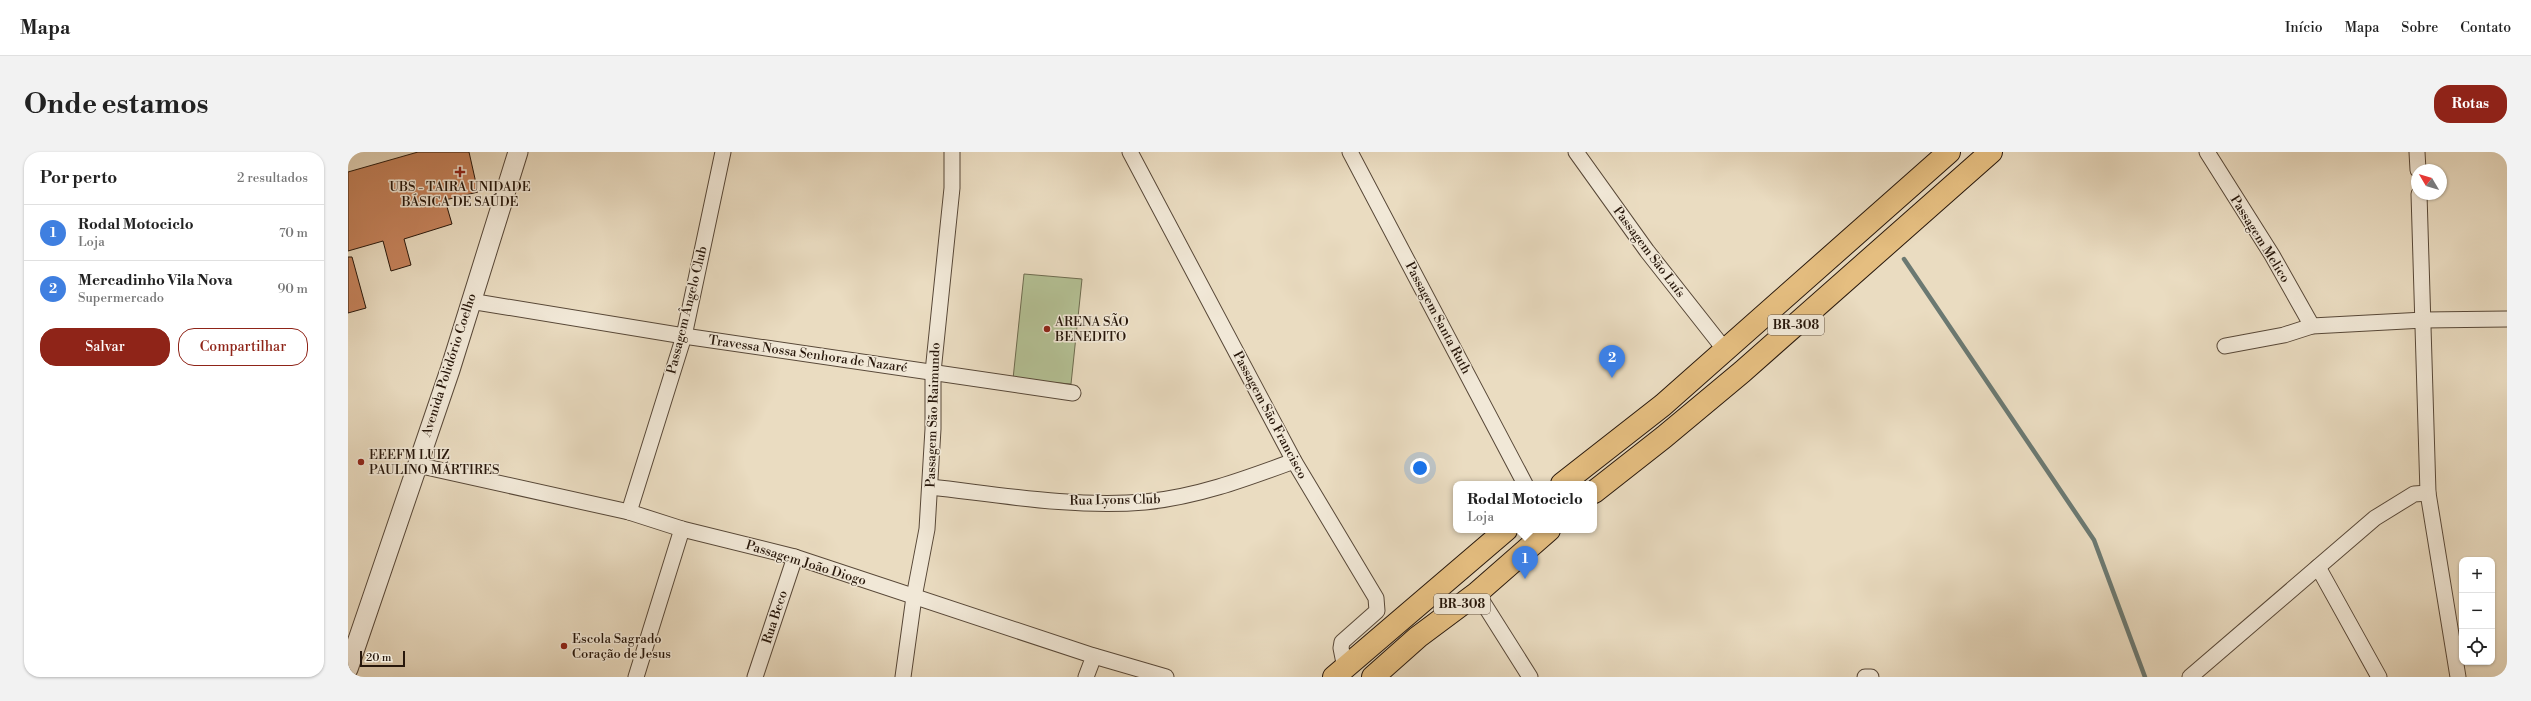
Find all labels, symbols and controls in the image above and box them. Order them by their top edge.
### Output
text: Mapa [20,16,70,40]
text: Início [2285,19,2323,37]
text: Mapa [2345,19,2379,37]
text: Sobre [2401,19,2438,37]
text: Contato [2460,19,2511,37]
button: Rotas [2434,85,2507,123]
text: Onde estamos [24,87,209,122]
north arrow [2411,164,2447,200]
marker: UBS - TAIRA UNIDADE BÁSICA DE SAÚDE [454,166,466,178]
text: Por perto [40,167,117,189]
text: 2 resultados [237,170,308,186]
place label: UBS - TAIRA UNIDADE BÁSICA DE SAÚDE [389,179,531,210]
street label: Passagem Melico [2227,192,2293,286]
street label: Passagem São Luís [1610,203,1689,301]
text: Rodal Motociclo [78,215,194,234]
text: 1 [50,225,56,241]
text: 70 m [279,225,308,241]
text: Loja [78,234,105,250]
street label: Passagem Ângelo Club [662,244,711,376]
street label: Passagem Santa Ruth [1402,259,1474,377]
text: Mercadinho Vila Nova [78,271,233,290]
text: 2 [49,281,57,297]
text: 90 m [277,281,308,297]
text: Supermercado [78,290,164,306]
street label: Avenida Polidório Coelho [418,291,480,440]
place label: ARENA SÃO BENEDITO [1054,313,1129,345]
road number: BR-308 [1768,315,1824,335]
marker: ARENA SÃO BENEDITO [1042,324,1052,334]
button: Salvar [40,328,170,366]
button: Compartilhar [178,328,308,366]
street label: Travessa Nossa Senhora de Nazaré [707,332,909,376]
street label: Passagem São Raimundo [922,342,944,488]
pin: 2 [1599,345,1625,378]
street label: Passagem São Francisco [1229,348,1311,482]
place label: EEEFM LUIZ PAULINO MÁRTIRES [369,447,499,478]
marker: EEEFM LUIZ PAULINO MÁRTIRES [356,457,366,467]
your location [1410,458,1430,478]
popup [1453,481,1597,533]
text: Rodal Motociclo [1467,490,1583,509]
street label: Rua Lyons Club [1069,491,1161,509]
text: Loja [1467,509,1494,525]
street label: Passagem João Diogo [744,537,868,589]
pin: 1 [1512,546,1538,579]
map controls [2459,557,2495,665]
button: + [2459,557,2495,593]
street label: Rua Beco [759,588,791,646]
button: − [2459,593,2495,629]
road number: BR-308 [1434,594,1490,614]
button: locate [2459,629,2495,665]
place label: Escola Sagrado Coração de Jesus [572,631,671,662]
marker: Escola Sagrado Coração de Jesus [559,641,569,651]
scale bar [360,649,405,668]
text: 20 m [366,651,391,665]

